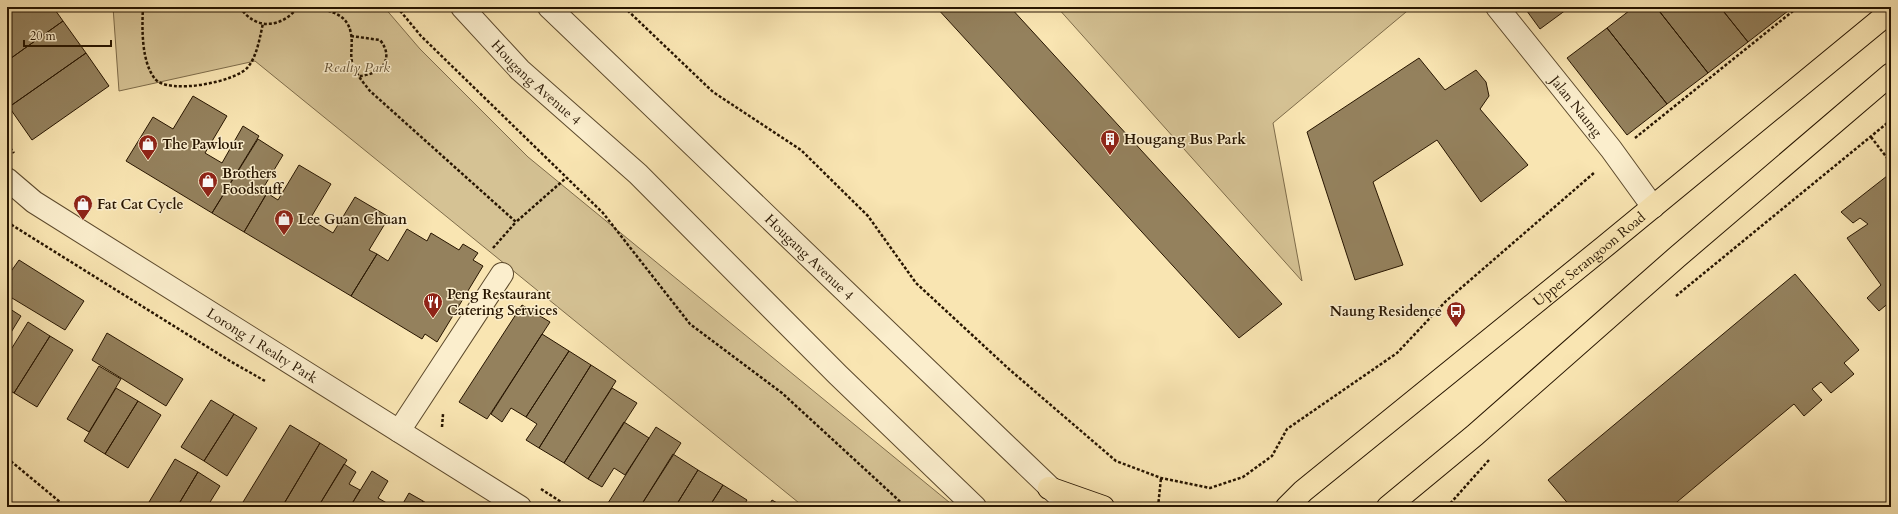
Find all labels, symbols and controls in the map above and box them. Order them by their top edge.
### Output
scale bar [24,22,111,48]
text: 20 m [30,28,57,44]
street label: Hougang Avenue 4 [487,36,585,129]
park label: Realty Park [324,58,390,77]
street label: Jalan Naung [1545,70,1607,141]
building icon: Hougang Bus Park [1099,128,1121,156]
place label: Hougang Bus Park [1124,130,1246,149]
shop icon: The Pawlour [137,133,159,161]
place label: The Pawlour [162,135,244,154]
place label: Brothers Foodstuff [222,164,284,199]
shop icon: Brothers Foodstuff [197,170,219,198]
shop icon: Fat Cat Cycle [72,193,94,221]
place label: Fat Cat Cycle [97,195,183,214]
street label: Upper Serangoon Road [1529,207,1650,310]
shop icon: Lee Guan Chuan [273,208,295,236]
place label: Lee Guan Chuan [298,210,407,229]
street label: Hougang Avenue 4 [761,210,858,304]
place label: Peng Restaurant Catering Services [447,285,558,320]
restaurant icon: Peng Restaurant Catering Services [422,291,444,319]
bus stop icon: Naung Residence [1445,300,1467,328]
place label: Naung Residence [1330,302,1442,321]
street label: Lorong 1 Realty Park [203,303,322,387]

